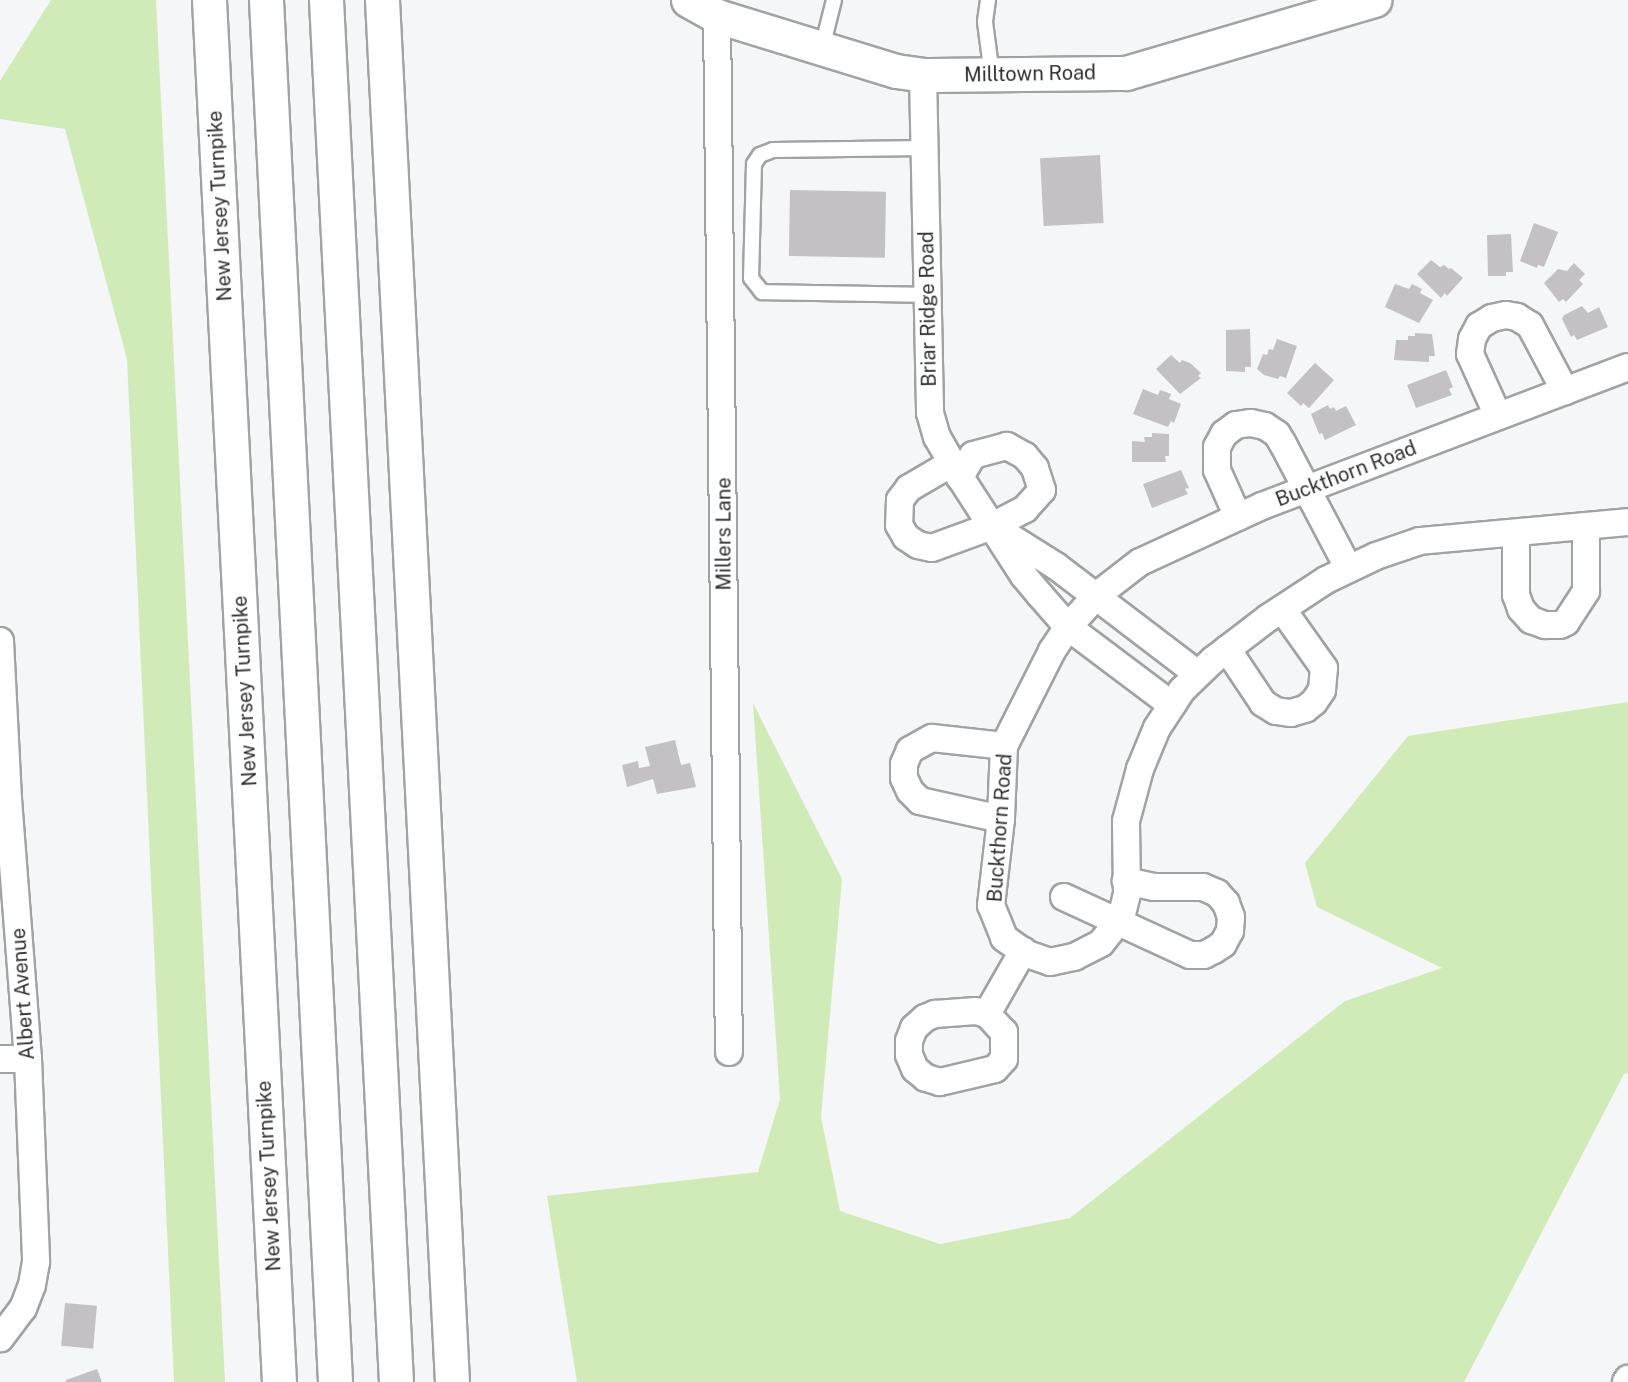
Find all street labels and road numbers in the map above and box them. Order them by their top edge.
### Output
street label: Milltown Road [964,61,1096,87]
street label: New Jersey Turnpike [203,110,237,302]
street label: Briar Ridge Road [915,231,941,387]
street label: Buckthorn Road [1272,436,1420,512]
street label: Millers Lane [712,477,736,591]
street label: New Jersey Turnpike [228,595,262,787]
street label: Buckthorn Road [983,753,1017,903]
street label: Albert Avenue [6,927,40,1061]
street label: New Jersey Turnpike [252,1080,286,1272]

